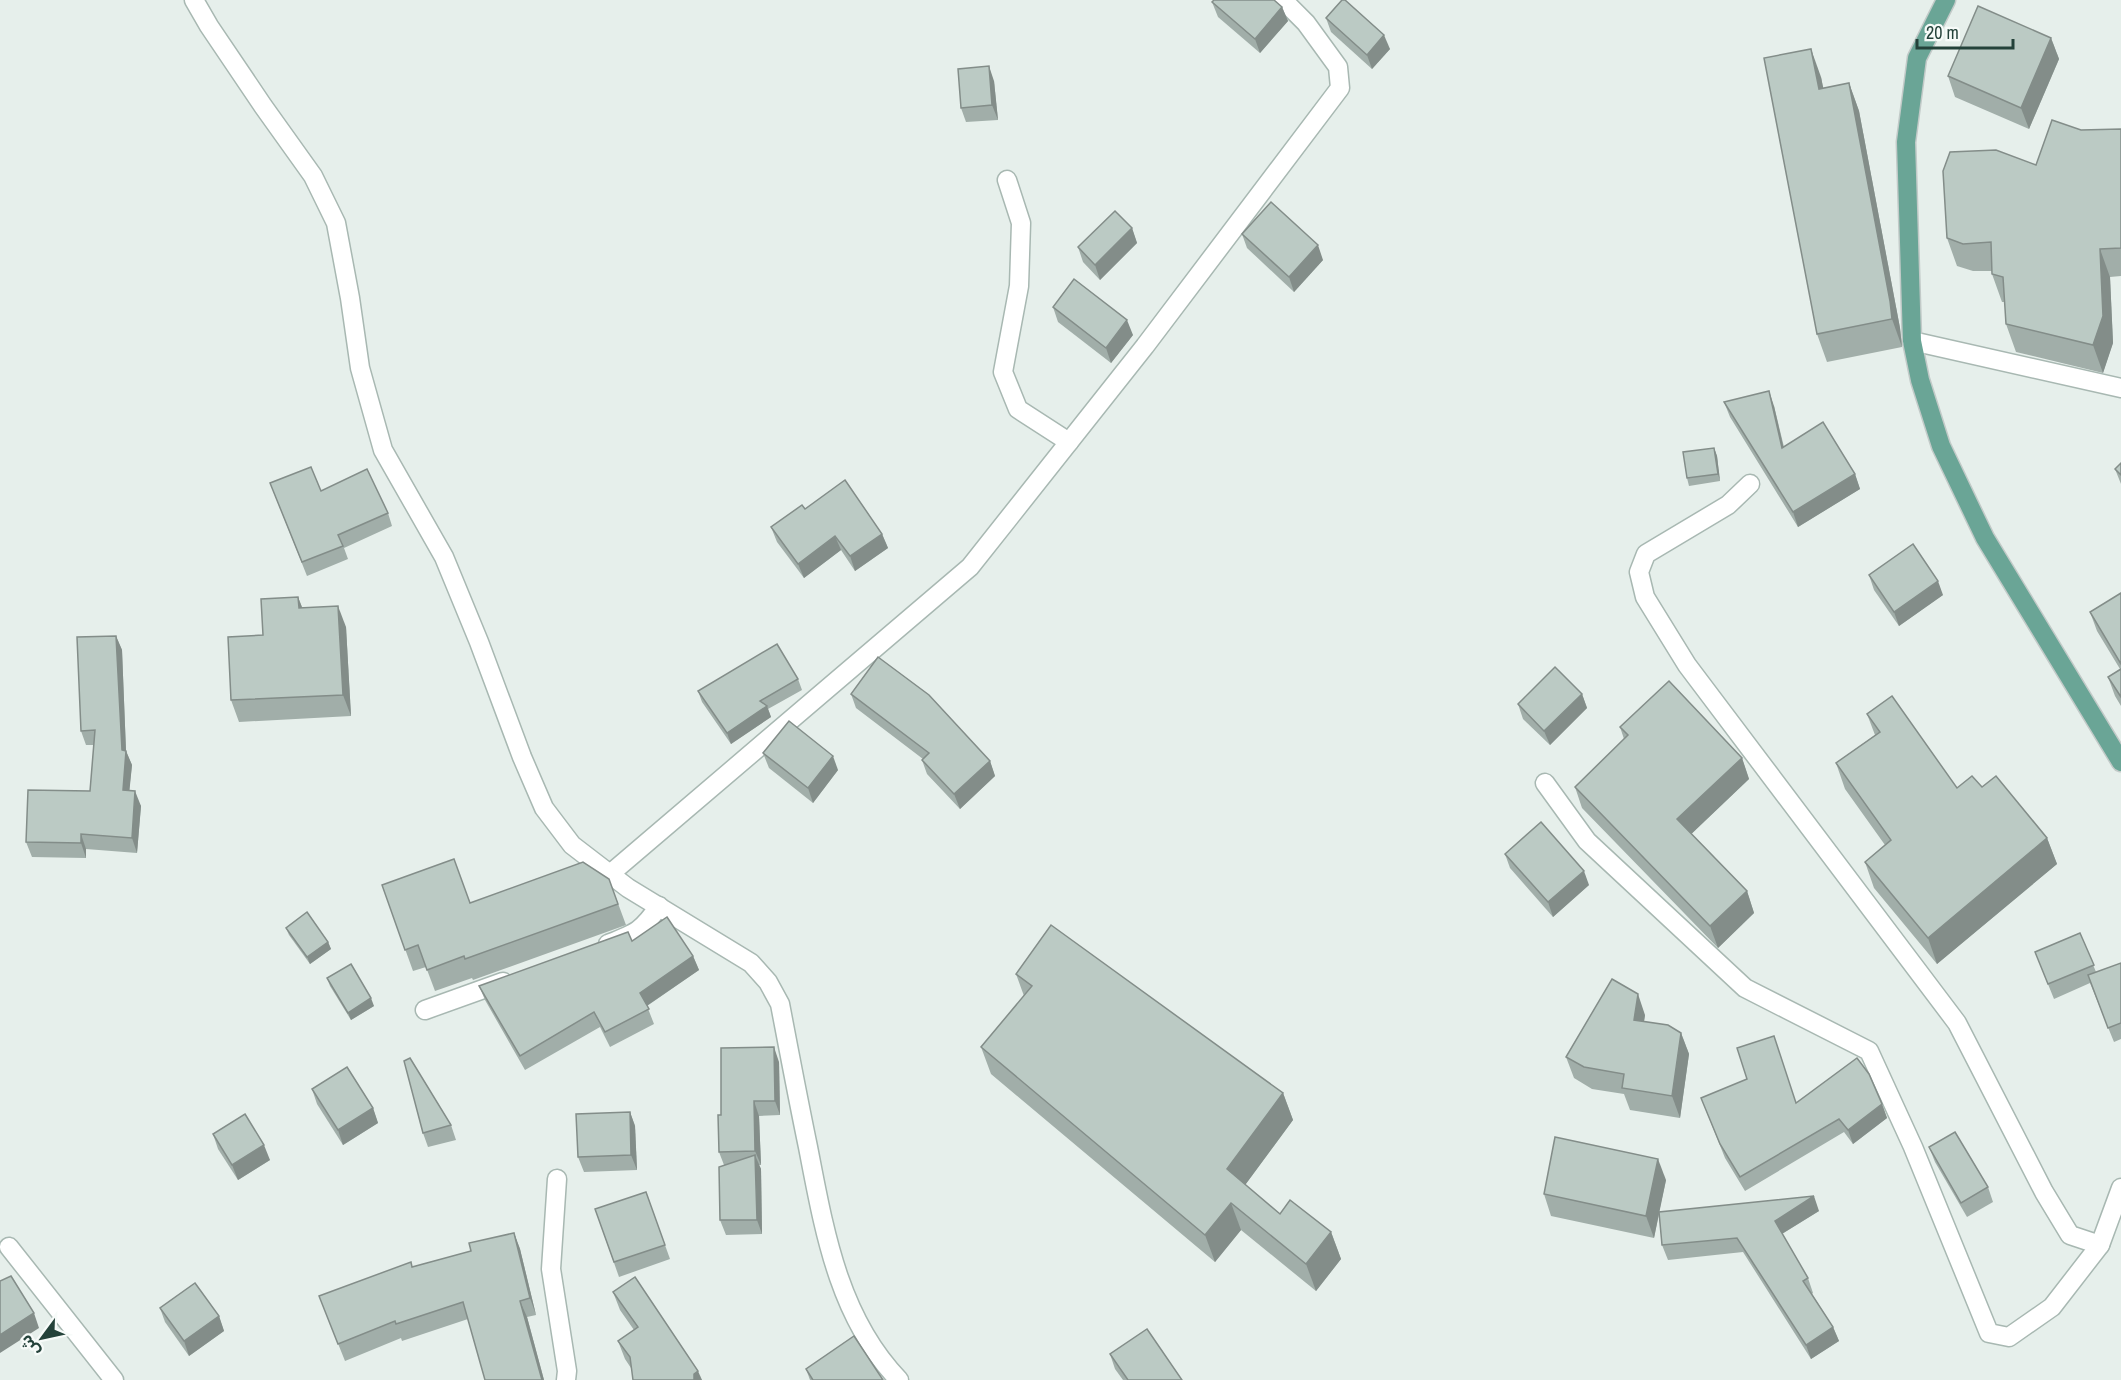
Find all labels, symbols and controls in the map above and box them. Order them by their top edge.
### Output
scale bar [1917,12,2013,50]
text: 20 m [1926,20,1959,45]
north arrow [12,1308,72,1368]
text: ش [14,1331,45,1361]

